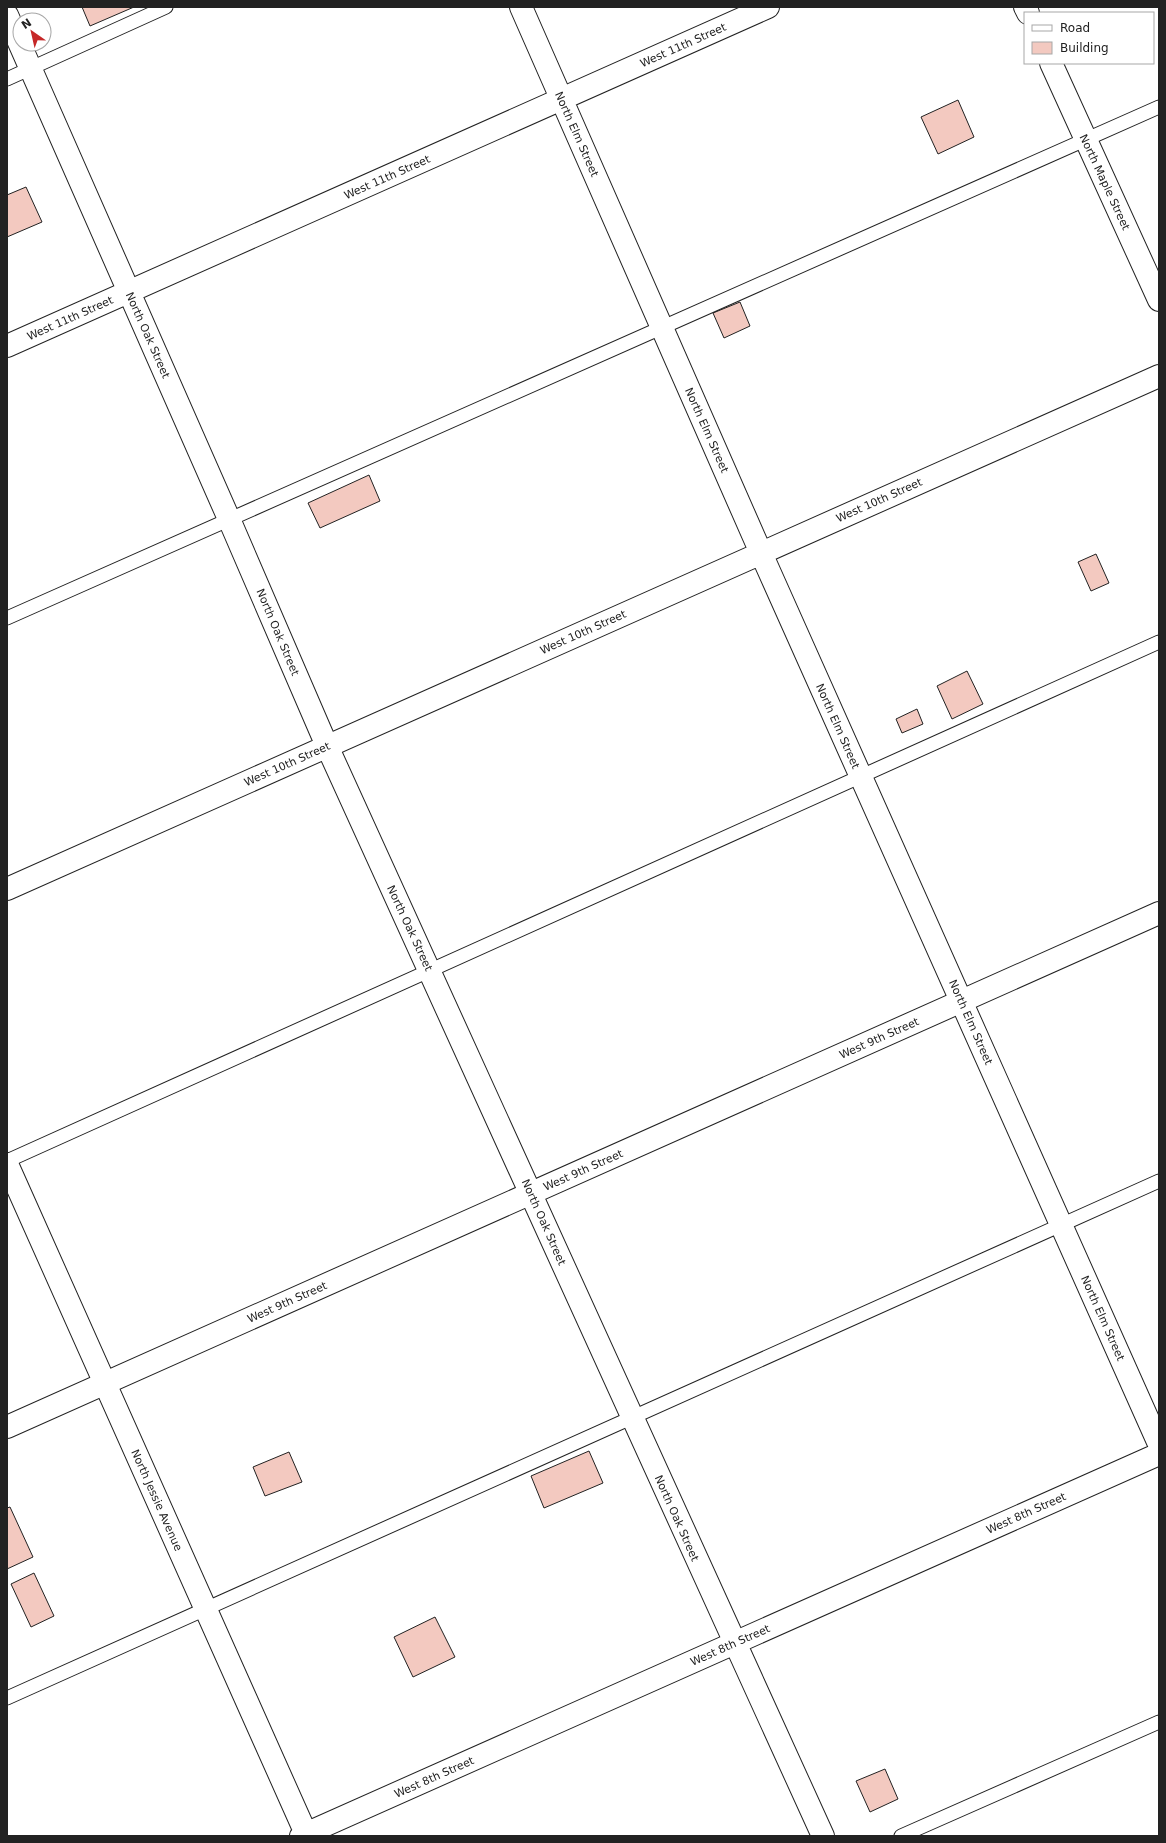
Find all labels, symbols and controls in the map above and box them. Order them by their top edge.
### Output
north arrow [12,12,52,52]
legend [1024,12,1154,64]
text: N [19,16,34,32]
street label: West 11th Street [638,20,729,70]
text: Road [1060,21,1090,35]
text: Building [1060,41,1109,55]
street label: North Elm Street [552,90,601,179]
street label: North Maple Street [1077,132,1133,233]
street label: West 11th Street [342,152,433,202]
street label: North Oak Street [123,290,173,381]
street label: West 11th Street [25,293,116,343]
street label: North Elm Street [682,386,731,475]
street label: West 10th Street [834,475,925,525]
street label: North Oak Street [253,587,302,678]
street label: West 10th Street [538,607,629,657]
street label: North Elm Street [813,682,862,771]
street label: West 10th Street [242,739,333,789]
street label: North Oak Street [384,883,435,974]
street label: North Elm Street [946,978,995,1067]
street label: West 9th Street [837,1015,922,1062]
street label: West 9th Street [541,1147,626,1194]
street label: North Oak Street [519,1177,569,1268]
street label: North Elm Street [1078,1274,1127,1363]
street label: West 9th Street [245,1279,330,1326]
street label: North Jessie Avenue [128,1447,185,1553]
street label: North Oak Street [652,1473,702,1564]
street label: West 8th Street [984,1490,1069,1537]
street label: West 8th Street [688,1622,773,1669]
street label: West 8th Street [392,1754,477,1801]

